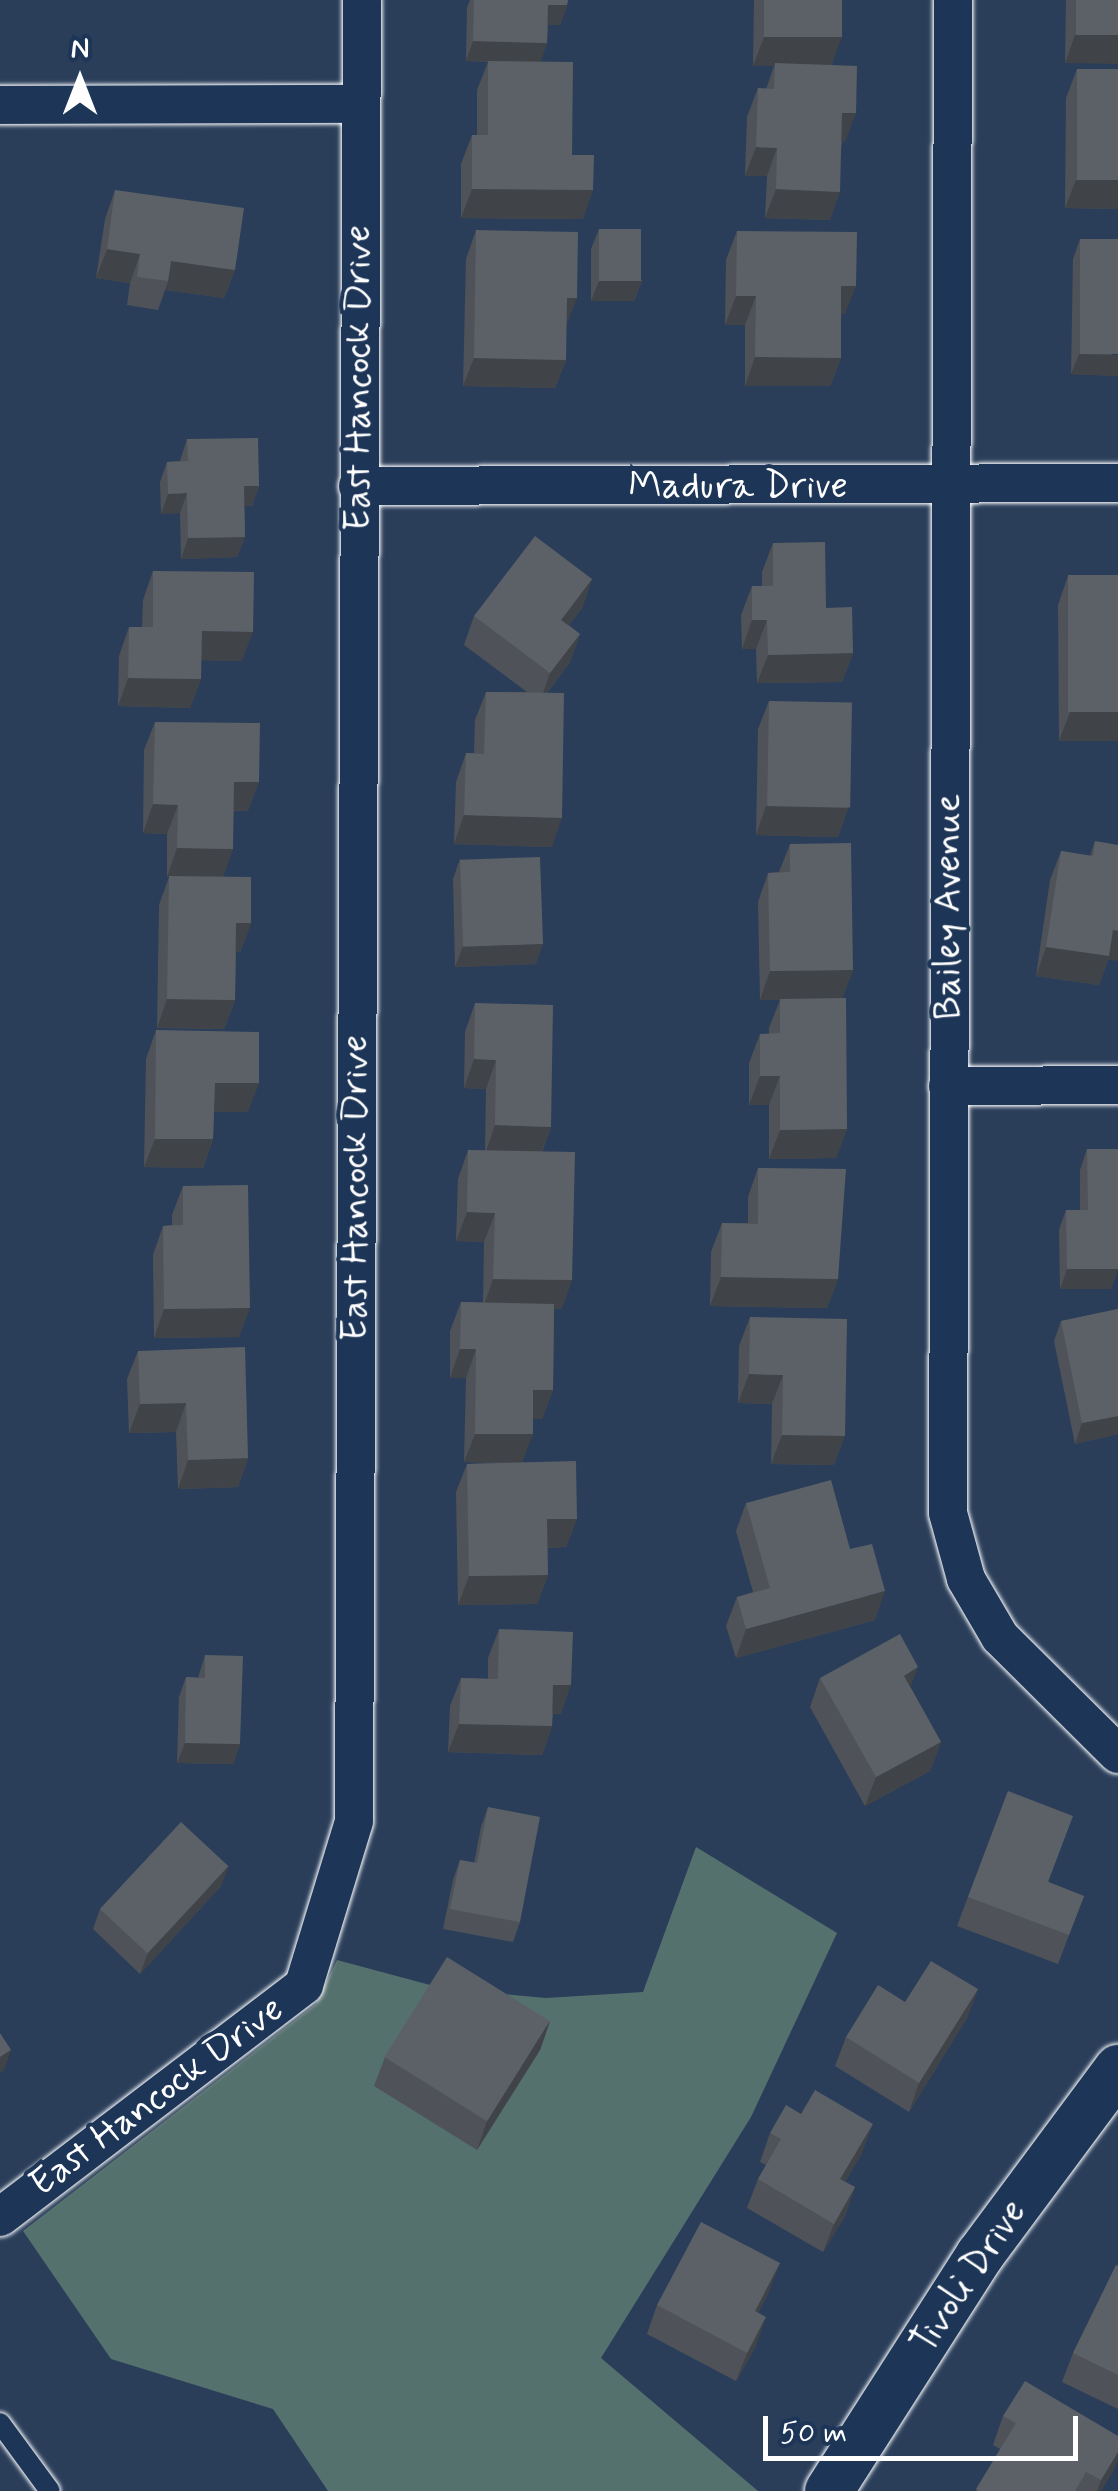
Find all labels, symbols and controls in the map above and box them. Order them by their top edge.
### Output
north arrow [30,30,130,130]
text: N [71,31,89,68]
street label: East Hancock Drive [336,226,382,530]
street label: Madura Drive [628,464,848,510]
street label: Bailey Avenue [926,794,972,1020]
street label: East Hancock Drive [333,1036,379,1340]
street label: East Hancock Drive [22,1988,292,2206]
street label: Tivoli Drive [901,2191,1037,2363]
scale bar [768,2396,1083,2458]
text: 50 m [780,2414,847,2453]

